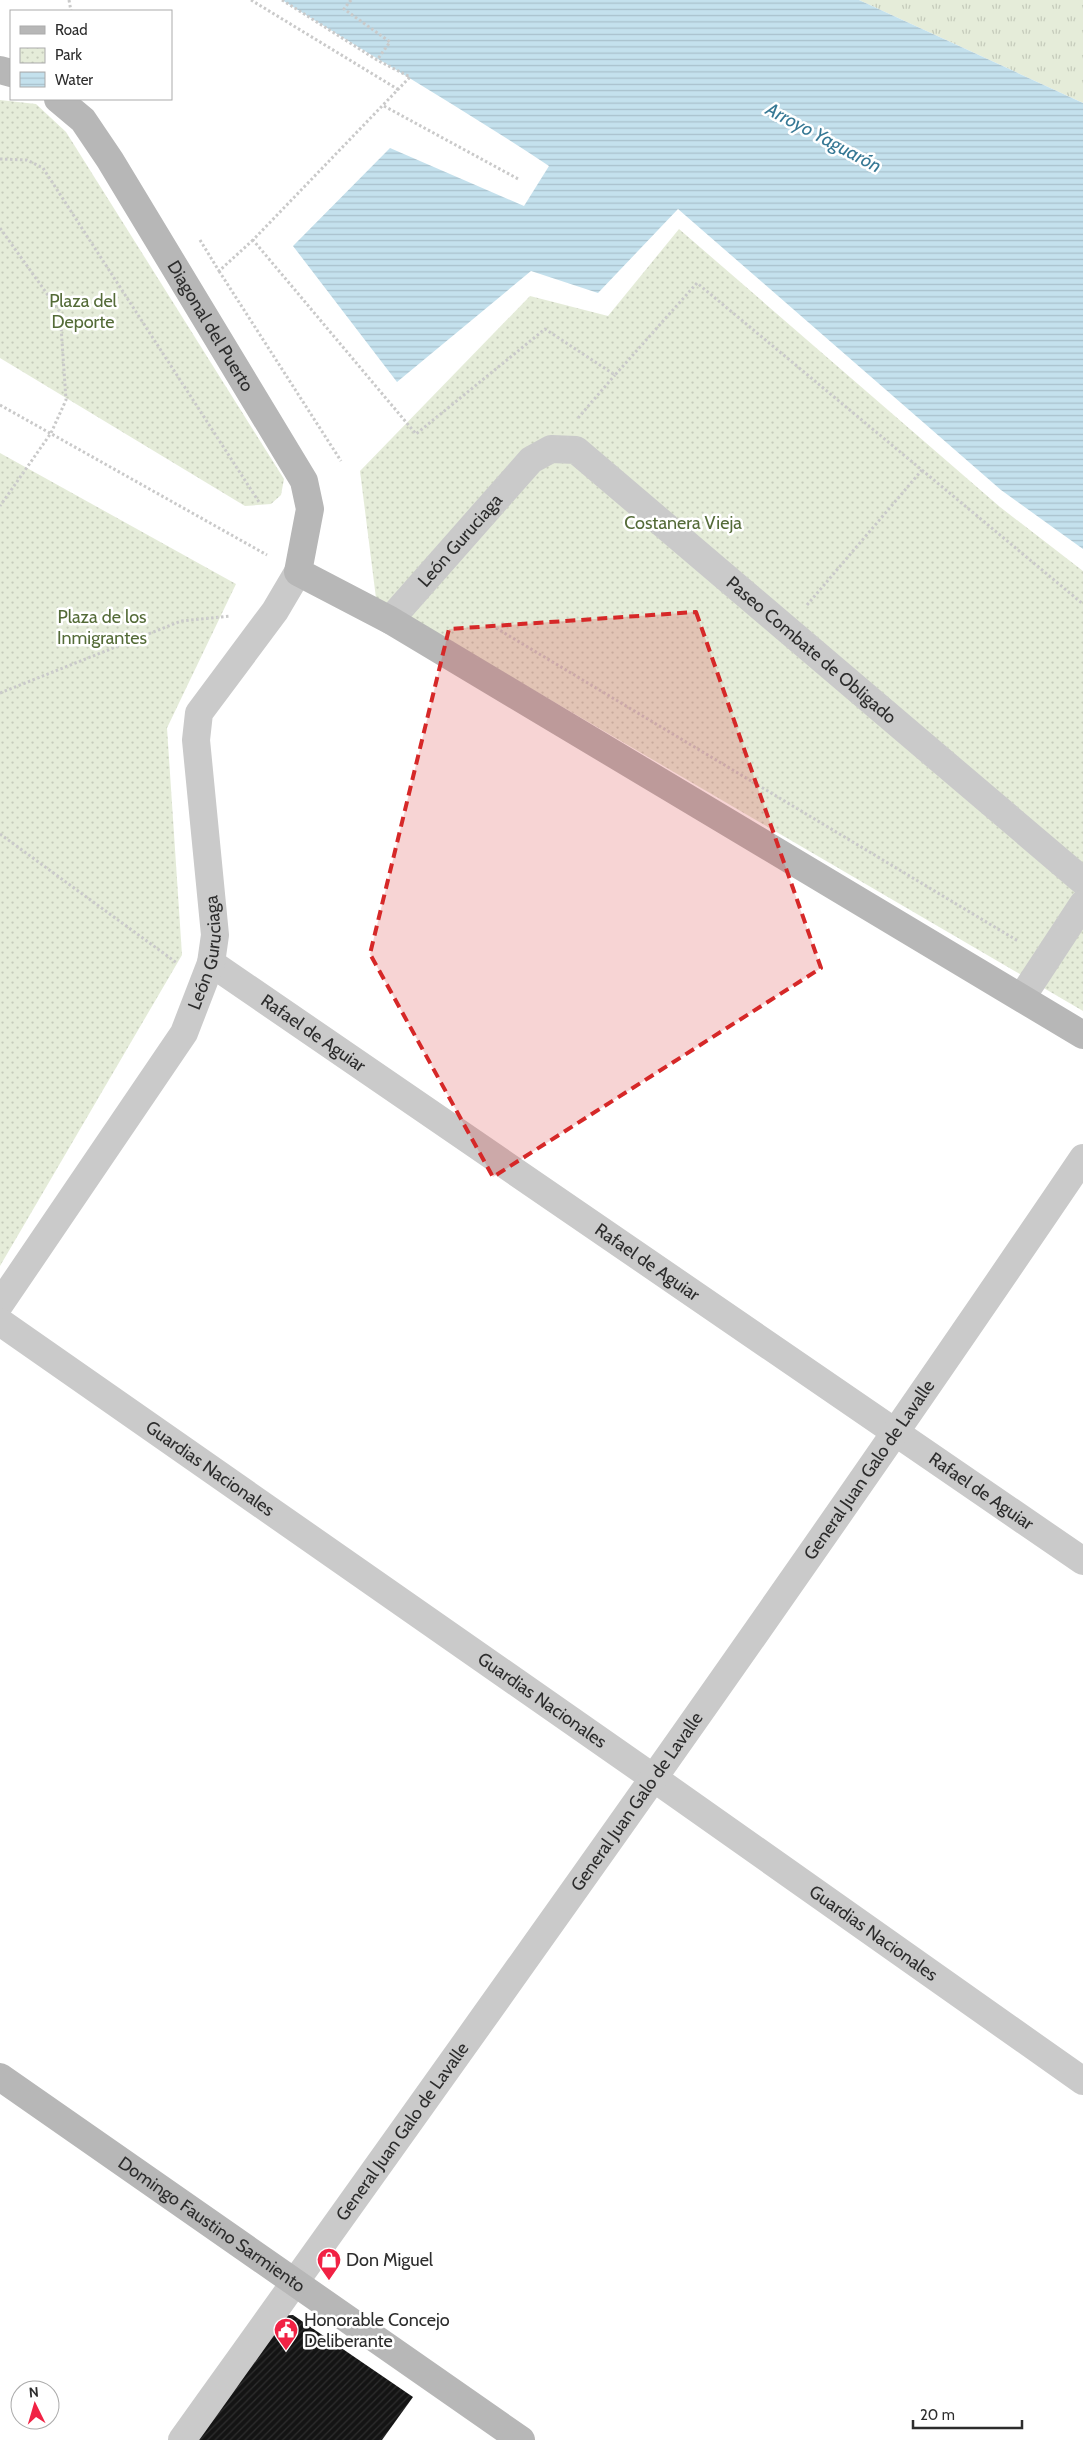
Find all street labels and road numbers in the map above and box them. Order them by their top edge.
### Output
street label: Diagonal del Puerto [162,257,258,396]
street label: León Guruciaga [413,489,507,592]
street label: Paseo Combate de Obligado [722,572,901,729]
street label: León Guruciaga [183,894,226,1013]
street label: Rafael de Aguiar [257,990,370,1077]
street label: Rafael de Aguiar [591,1219,704,1306]
street label: General Juan Galo de Lavalle [799,1375,939,1564]
street label: Guardias Nacionales [141,1416,279,1521]
street label: Rafael de Aguiar [925,1448,1038,1535]
street label: Guardias Nacionales [473,1648,611,1753]
street label: General Juan Galo de Lavalle [566,1708,708,1895]
street label: Guardias Nacionales [805,1880,942,1986]
street label: General Juan Galo de Lavalle [331,2038,474,2225]
street label: Domingo Faustino Sarmiento [114,2152,309,2297]

